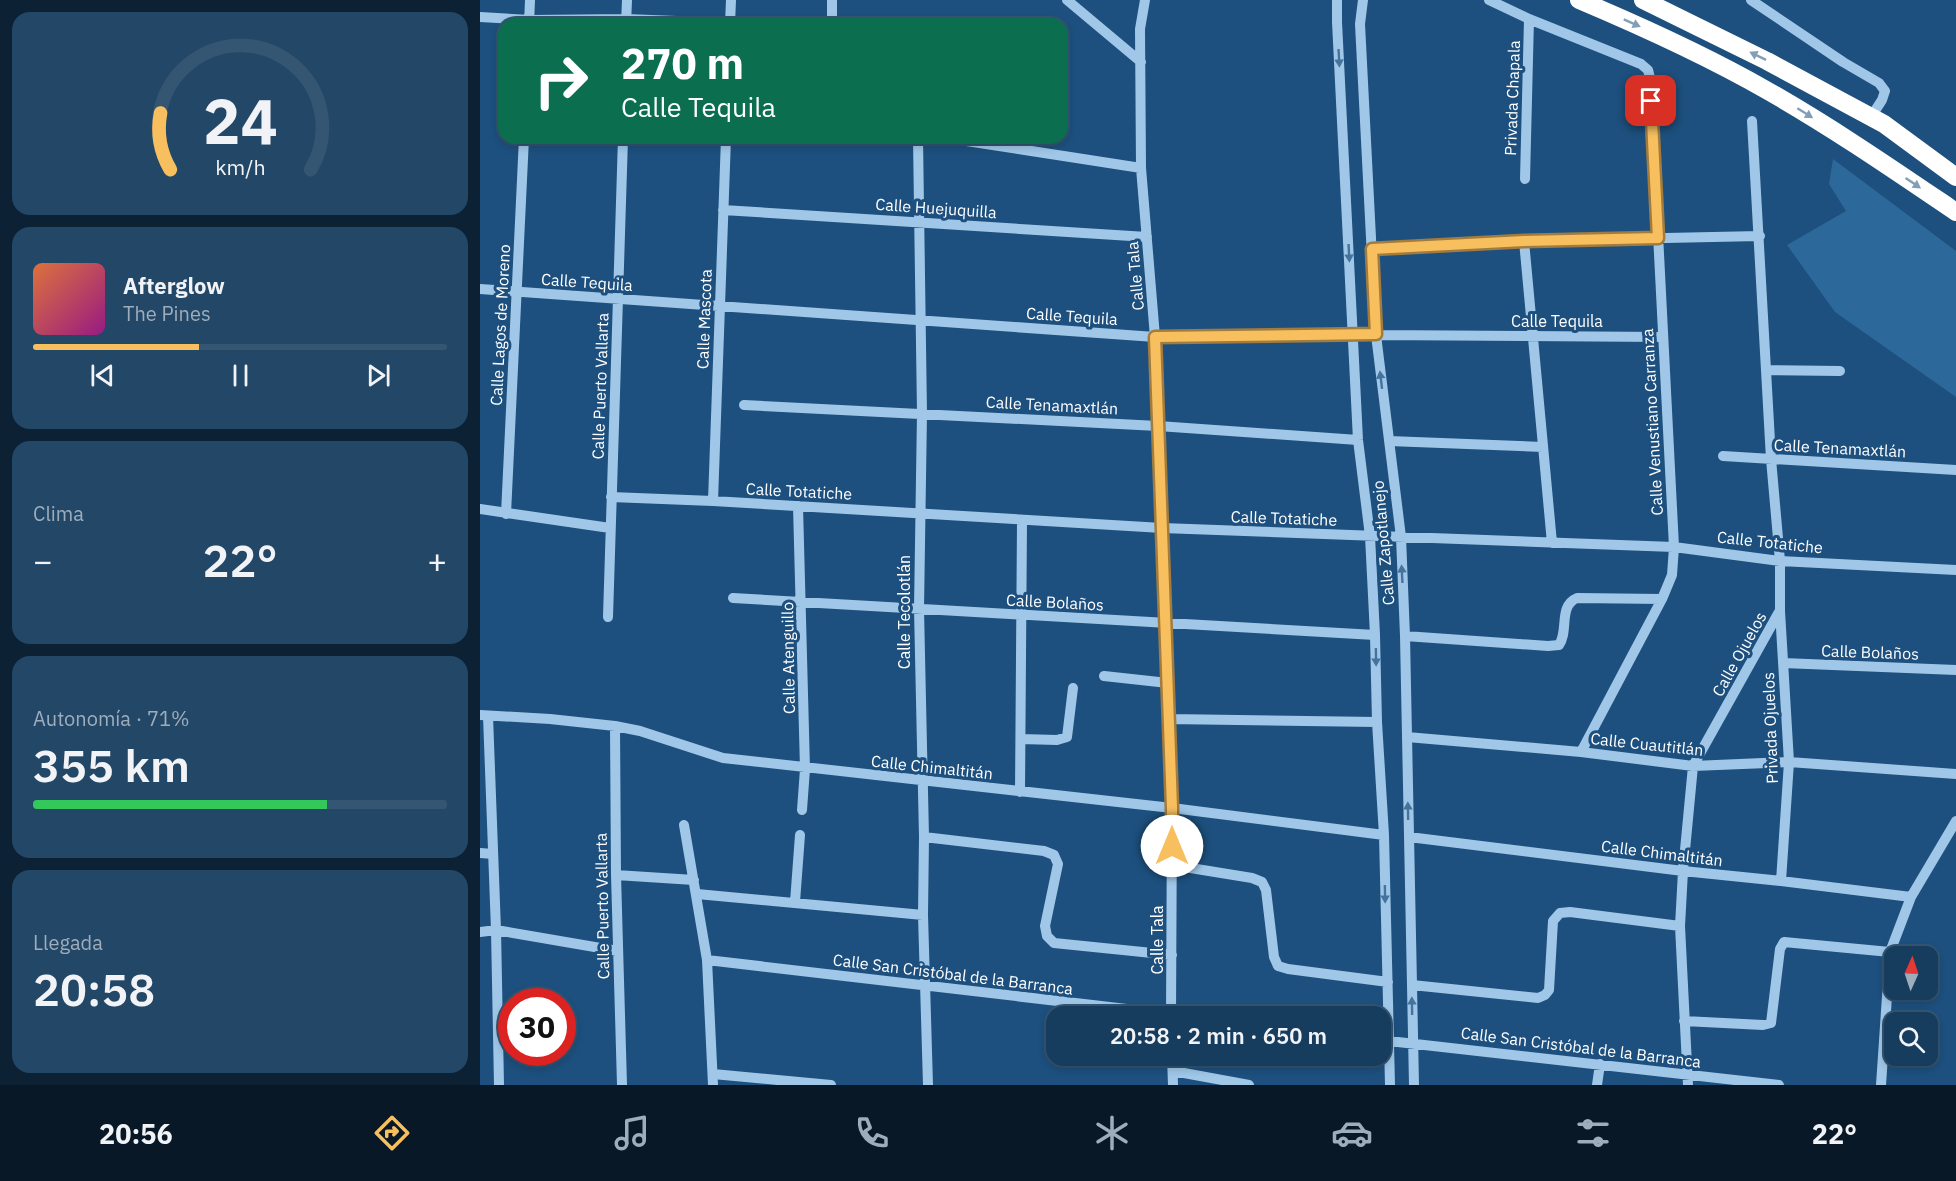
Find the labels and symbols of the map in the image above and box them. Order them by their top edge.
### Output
one-way arrow [1624,19,1641,28]
street label: Privada Chapala [1500,39,1524,156]
one-way arrow [1334,49,1343,68]
one-way arrow [1750,52,1767,61]
pin [1625,75,1676,126]
one-way arrow [1797,108,1813,119]
one-way arrow [1905,177,1921,188]
street label: Calle Huejuquilla [875,194,998,222]
street label: Calle Tala [1122,240,1148,311]
street label: Calle Lagos de Moreno [486,244,514,406]
one-way arrow [1344,244,1353,263]
street label: Calle Mascota [692,268,716,369]
street label: Calle Tequila [541,269,634,295]
street label: Calle Tequila [1026,303,1119,329]
street label: Calle Tequila [1511,311,1603,331]
street label: Calle Puerto Vallarta [587,312,613,460]
street label: Calle Venustiano Carranza [1637,327,1667,516]
one-way arrow [1377,370,1386,389]
street label: Calle Tenamaxtlán [985,392,1119,418]
street label: Calle Tenamaxtlán [1773,435,1907,461]
street label: Calle Totatiche [745,478,853,504]
street label: Calle Zapotlanejo [1368,480,1398,606]
street label: Calle Totatiche [1230,506,1338,530]
street label: Calle Totatiche [1716,526,1824,558]
street label: Calle Tecolotlán [894,555,914,669]
one-way arrow [1398,564,1407,583]
street label: Calle Bolaños [1006,589,1104,615]
street label: Calle Atenguillo [777,602,799,714]
street label: Calle Ojuelos [1707,608,1771,700]
street label: Calle Bolaños [1821,640,1919,664]
one-way arrow [1371,648,1380,667]
street label: Privada Ojuelos [1758,672,1782,784]
street label: Calle Cuautitlán [1589,728,1705,760]
street label: Calle Chimaltitán [870,751,994,783]
one-way arrow [1404,801,1413,820]
position arrow [1140,814,1204,878]
street label: Calle Puerto Vallarta [591,832,613,979]
street label: Calle Chimaltitán [1600,836,1724,870]
one-way arrow [1381,884,1390,903]
street label: Calle Tala [1147,905,1167,975]
north arrow [1884,946,1938,1000]
street label: Calle San Cristóbal de la Barranca [832,949,1075,999]
speed limit sign: 30 [498,988,576,1066]
one-way arrow [1408,996,1417,1015]
street label: Calle San Cristóbal de la Barranca [1460,1022,1703,1072]

